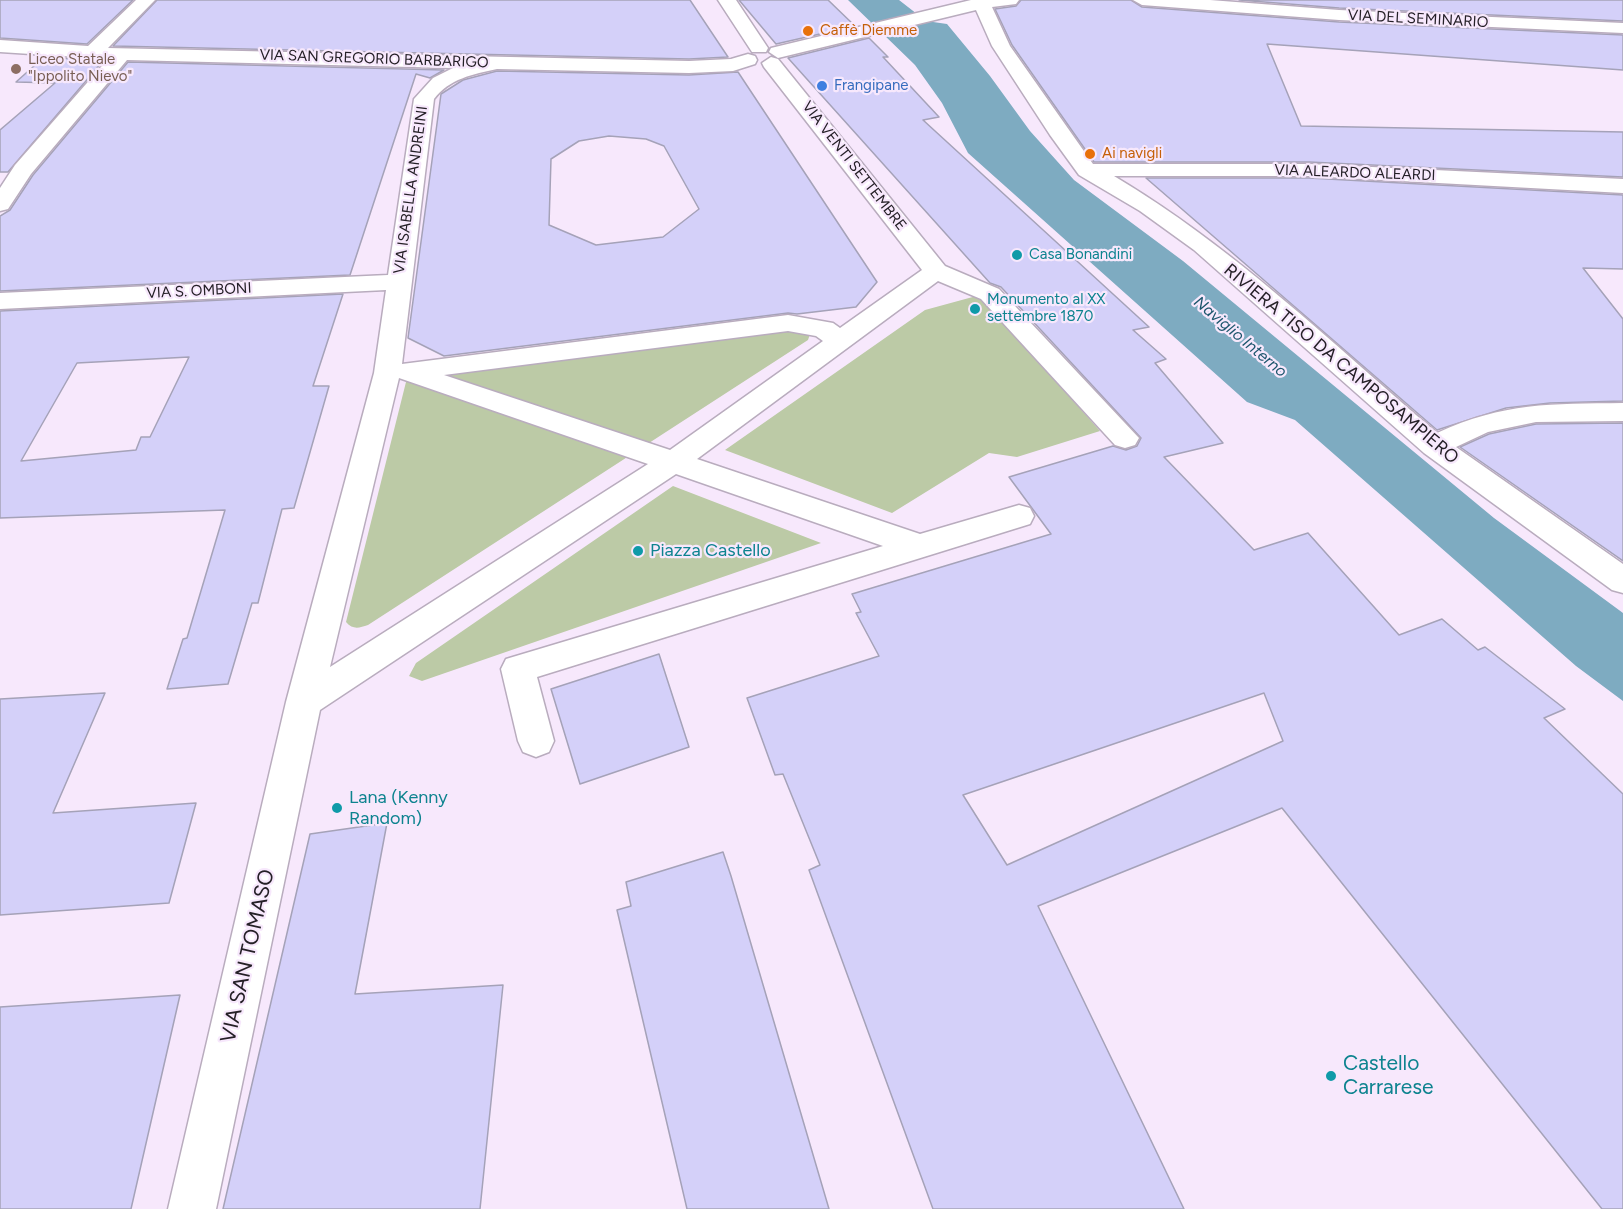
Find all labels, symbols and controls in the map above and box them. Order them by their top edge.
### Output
street label: VIA DEL SEMINARIO [1347,6,1489,32]
place label: Caffè Diemme [820,22,917,40]
marker: Caffè Diemme [801,24,815,38]
street label: VIA SAN GREGORIO BARBARIGO [259,46,489,72]
place label: Liceo Statale "Ippolito Nievo" [28,51,132,86]
marker: Liceo Statale "Ippolito Nievo" [9,62,23,76]
place label: Frangipane [834,77,908,95]
marker: Frangipane [815,79,829,93]
street label: VIA VENTI SETTEMBRE [798,98,910,234]
street label: VIA ISABELLA ANDREINI [390,105,432,275]
place label: Ai navigli [1102,145,1162,163]
marker: Ai navigli [1083,147,1097,161]
street label: VIA ALEARDO ALEARDI [1274,161,1436,185]
place label: Casa Bonandini [1029,246,1132,264]
marker: Casa Bonandini [1010,248,1024,262]
street label: RIVIERA TISO DA CAMPOSAMPIERO [1219,259,1463,469]
street label: VIA S. OMBONI [146,279,252,303]
place label: Monumento al XX settembre 1870 [987,291,1106,326]
water label: Naviglio Interno [1190,293,1290,381]
marker: Monumento al XX settembre 1870 [968,302,982,316]
place label: Piazza Castello [650,540,771,562]
marker: Piazza Castello [631,544,645,558]
place label: Lana (Kenny Random) [349,787,448,830]
marker: Lana (Kenny Random) [330,801,344,815]
street label: VIA SAN TOMASO [216,867,280,1045]
place label: Castello Carrarese [1343,1051,1434,1101]
marker: Castello Carrarese [1324,1069,1338,1083]

